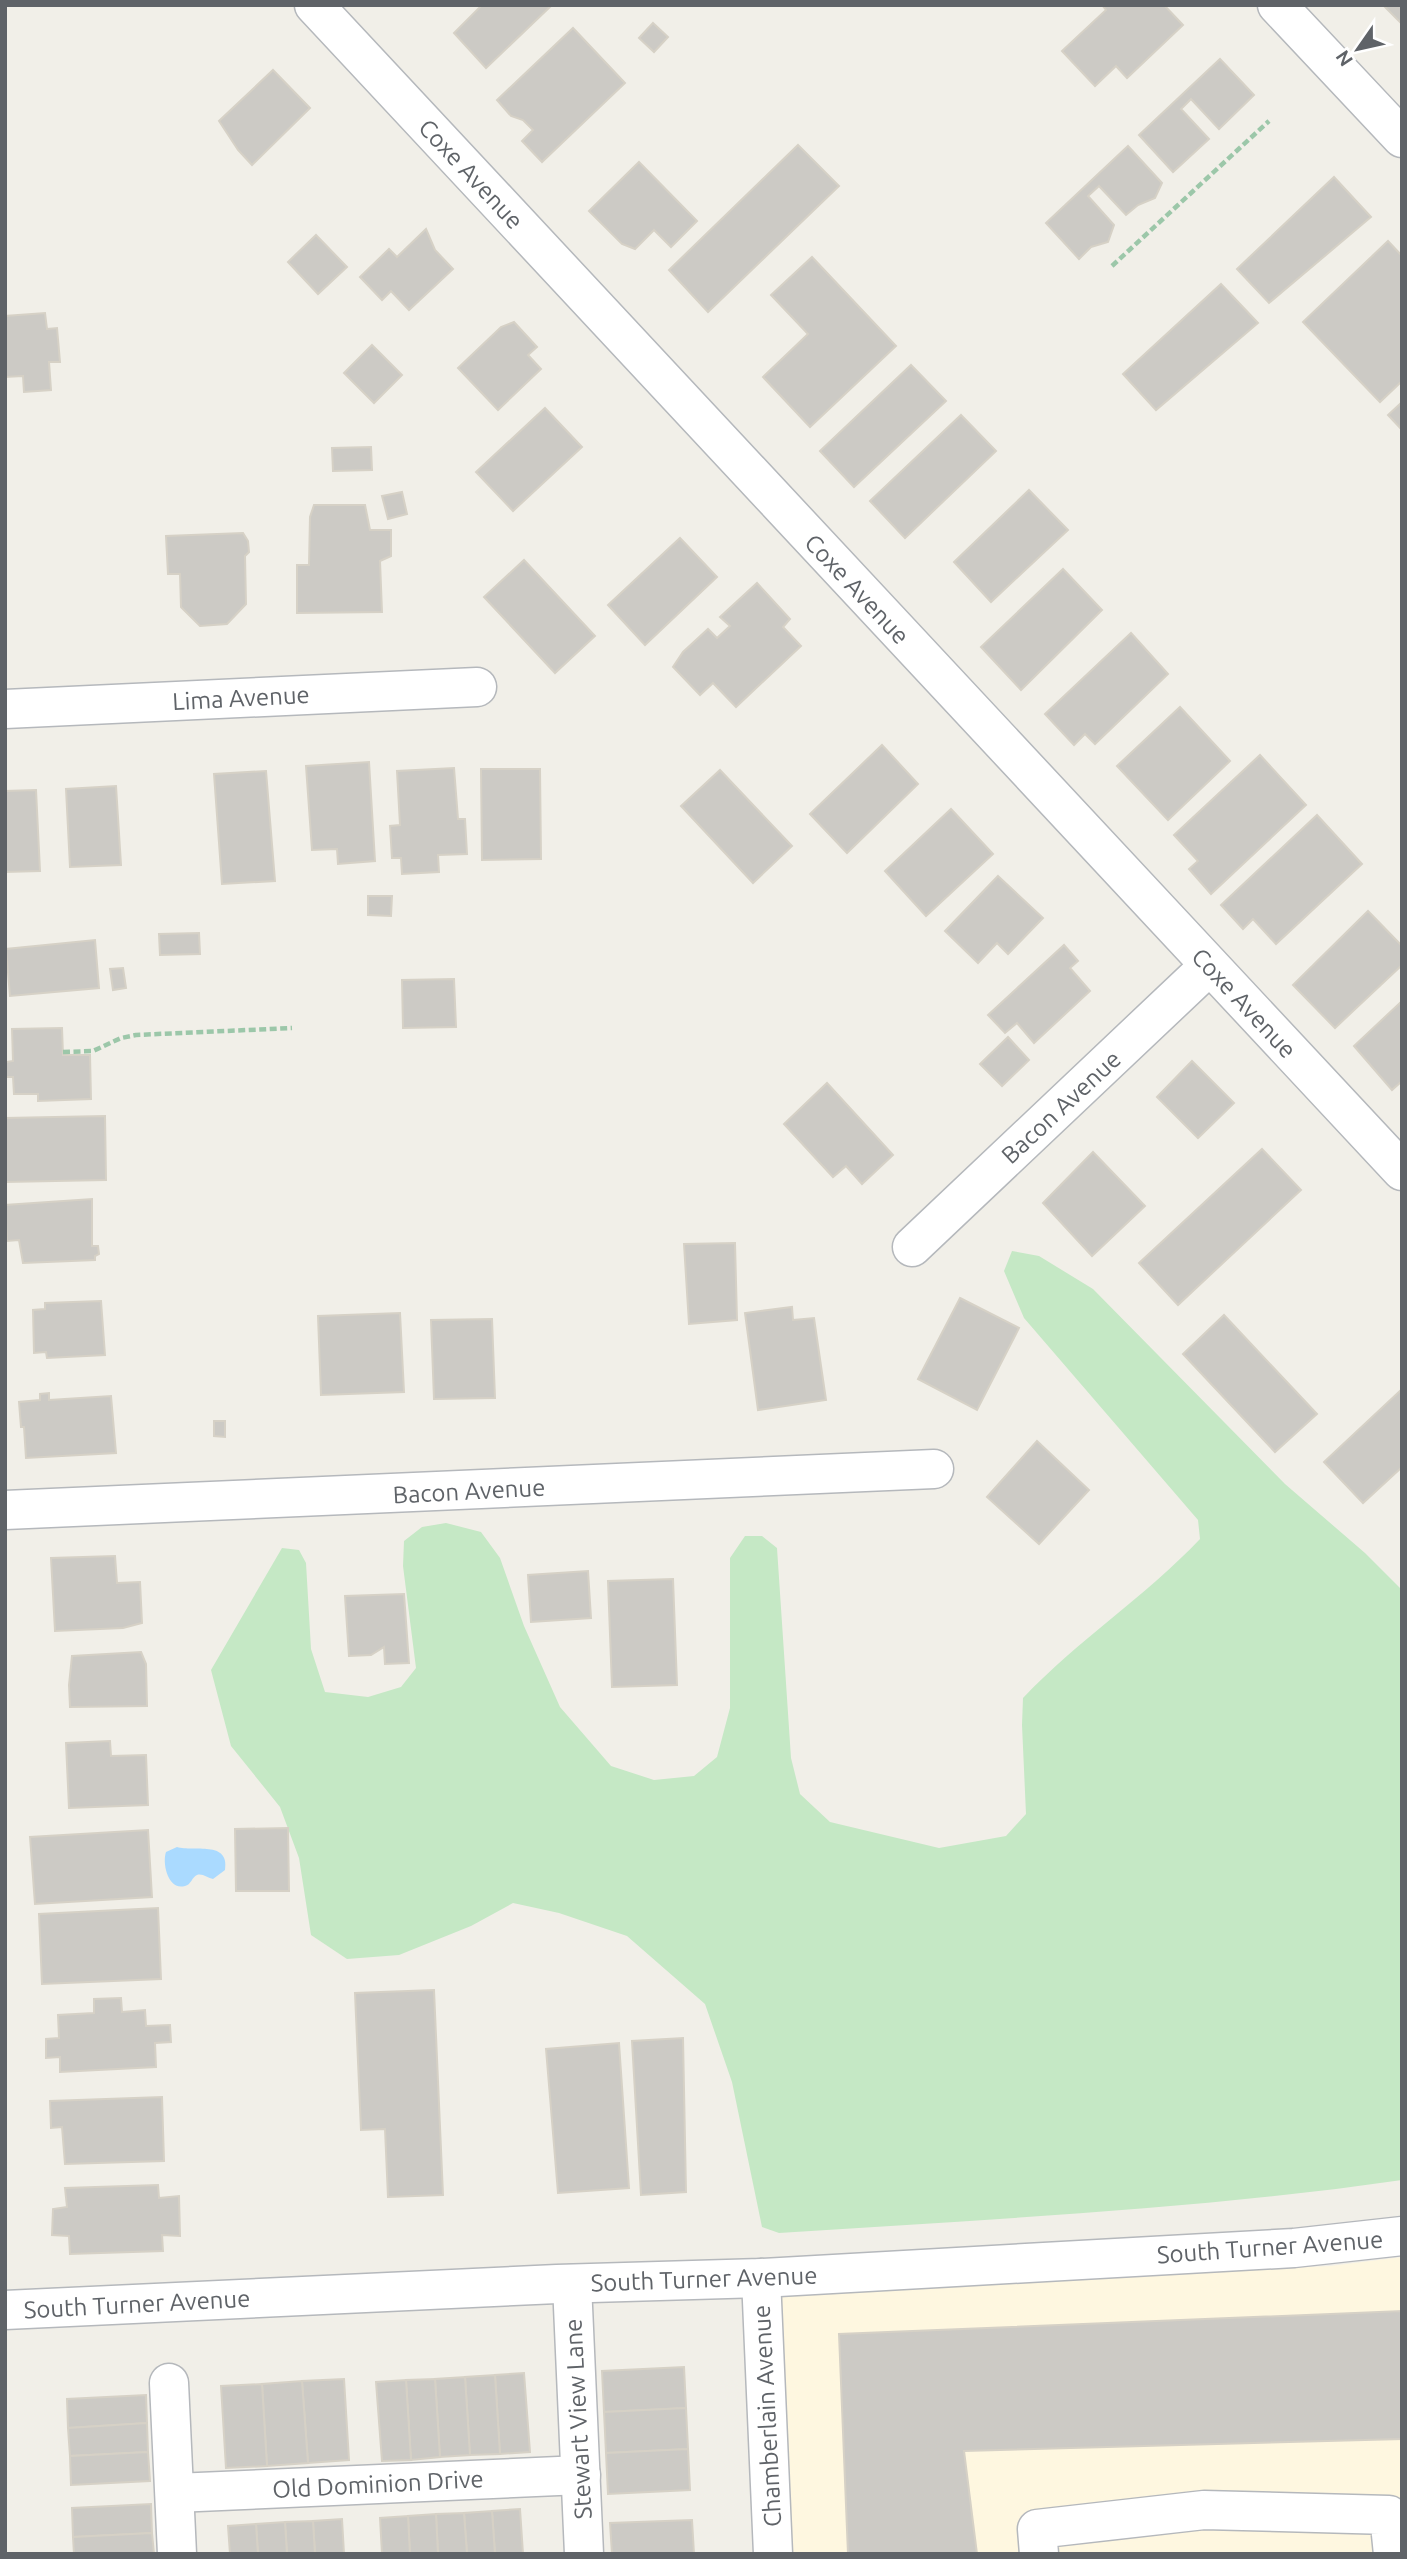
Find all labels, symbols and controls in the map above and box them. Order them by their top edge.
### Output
north arrow [1323,14,1393,84]
text: N [1331,46,1357,71]
street label: Coxe Avenue [413,114,529,234]
street label: Coxe Avenue [799,529,915,649]
street label: Lima Avenue [172,681,310,715]
street label: Coxe Avenue [1186,943,1302,1063]
street label: Bacon Avenue [996,1045,1126,1169]
street label: Bacon Avenue [392,1474,546,1508]
street label: South Turner Avenue [1156,2226,1384,2268]
street label: South Turner Avenue [590,2262,818,2296]
street label: South Turner Avenue [23,2285,251,2323]
street label: Chamberlain Avenue [748,2304,786,2528]
street label: Stewart View Lane [559,2318,597,2520]
street label: Old Dominion Drive [272,2465,484,2503]

